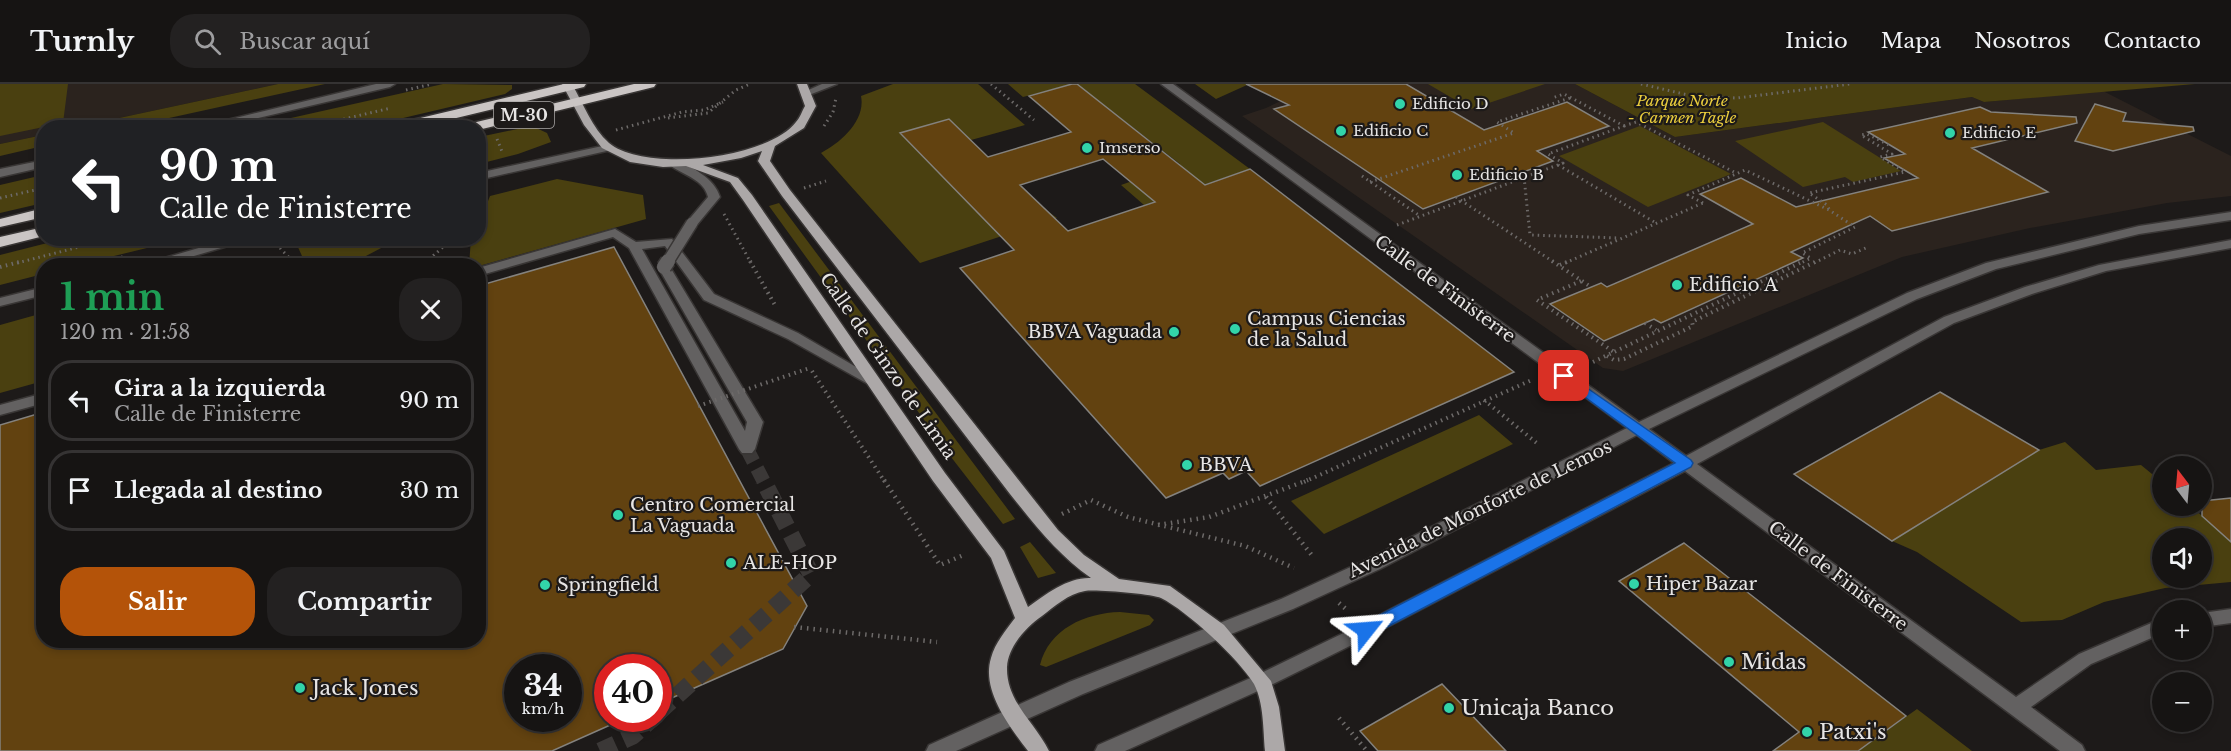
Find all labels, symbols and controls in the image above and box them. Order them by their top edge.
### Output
search box [170,14,590,68]
text: Turnly [30,24,134,59]
icon: search [191,25,224,58]
text: Buscar aquí [239,28,370,55]
text: Inicio [1785,28,1848,54]
text: Mapa [1881,28,1941,54]
text: Nosotros [1974,28,2070,54]
text: Contacto [2103,28,2201,54]
park label: Parque Norte - Carmen Tagle [1628,91,1736,127]
place label: Edificio D [1412,94,1488,113]
marker: Edificio D [1393,97,1407,111]
road number: M-30 [494,102,554,128]
place label: Edificio C [1353,121,1428,140]
place label: Edificio E [1962,123,2036,142]
marker: Edificio C [1334,124,1348,138]
marker: Edificio E [1943,126,1957,140]
place label: Imserso [1099,138,1161,157]
text: 90 m [159,140,277,192]
marker: Imserso [1080,141,1094,155]
icon: left [60,144,138,222]
place label: Edificio B [1469,165,1544,184]
marker: Edificio B [1450,168,1464,182]
text: Calle de Finisterre [159,192,412,225]
street label: Calle de Finisterre [1370,231,1520,347]
street label: Calle de Ginzo de Limia [815,268,961,464]
place label: Edificio A [1689,274,1779,296]
text: 1 min [60,275,164,320]
button: close [399,278,462,341]
marker: Edificio A [1670,278,1684,292]
place label: Campus Ciencias de la Salud [1247,308,1406,351]
text: 120 m · 21:58 [60,320,190,344]
place label: BBVA Vaguada [1027,321,1162,343]
marker: Campus Ciencias de la Salud [1228,322,1242,336]
marker: BBVA Vaguada [1167,325,1181,339]
pin [1538,350,1589,401]
icon: arrive [1547,359,1580,392]
text: Gira a la izquierda [114,375,326,402]
icon: left [63,384,96,417]
text: 90 m [399,387,459,414]
text: Calle de Finisterre [114,402,301,426]
street label: Avenida de Monforte de Lemos [1344,435,1615,583]
place label: BBVA [1199,454,1254,476]
north arrow [2152,456,2212,516]
map controls [2152,456,2212,732]
marker: BBVA [1180,458,1194,472]
icon: arrive [63,474,96,507]
text: Llegada al destino [114,477,323,504]
text: 30 m [400,477,459,504]
place label: Centro Comercial La Vaguada [630,494,795,537]
marker: Centro Comercial La Vaguada [611,508,625,522]
street label: Calle de Finisterre [1764,516,1912,636]
button: sound [2152,528,2212,588]
place label: ALE-HOP [742,552,837,574]
marker: ALE-HOP [724,556,738,570]
button: Salir [60,567,255,636]
button: Compartir [267,567,462,636]
place label: Hiper Bazar [1646,573,1757,595]
place label: Springfield [557,574,659,596]
marker: Hiper Bazar [1627,577,1641,591]
marker: Springfield [538,578,552,592]
position arrow [1334,598,1398,662]
button: + [2152,600,2212,660]
place label: Midas [1741,649,1806,675]
speed limit sign: 40 [594,654,672,732]
marker: Midas [1722,655,1736,669]
text: 34 [523,667,563,704]
button: − [2152,672,2212,732]
place label: Jack Jones [309,675,419,701]
marker: Jack Jones [293,681,307,695]
place label: Unicaja Banco [1461,695,1614,721]
text: km/h [522,699,564,718]
marker: Unicaja Banco [1442,701,1456,715]
place label: Patxi's [1819,719,1886,745]
marker: Patxi's [1800,725,1814,739]

